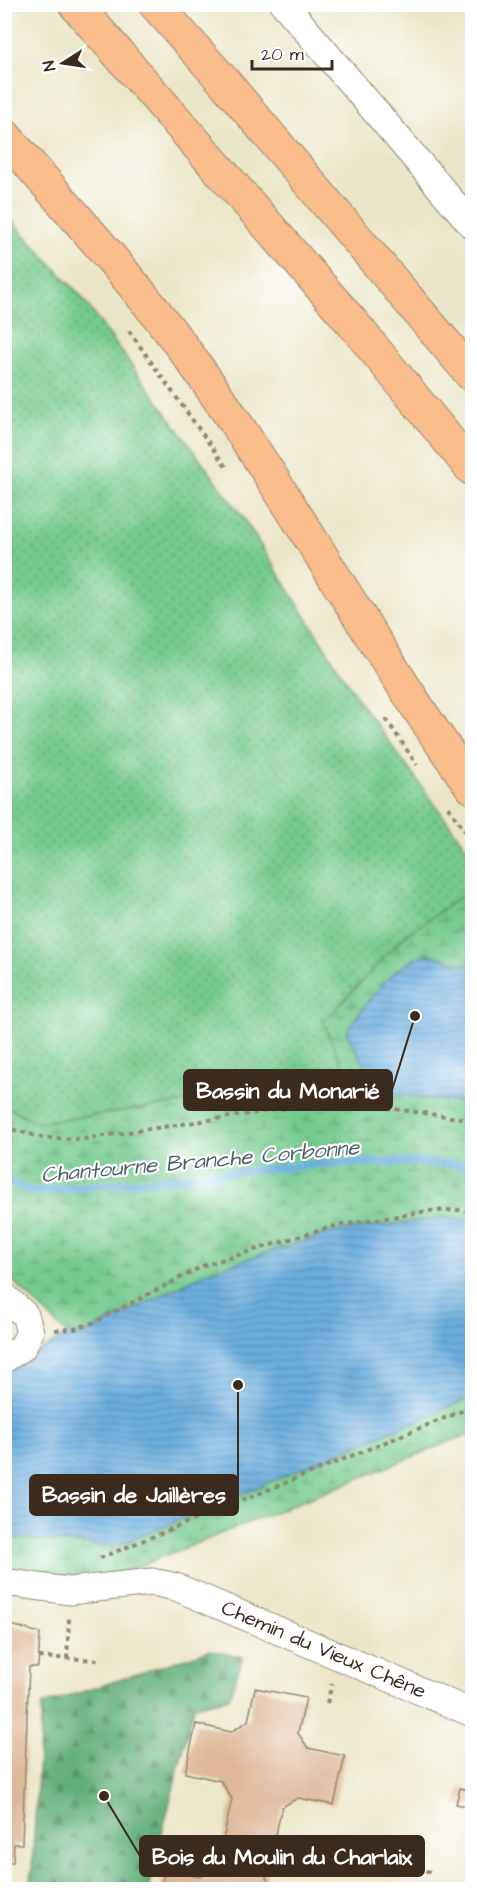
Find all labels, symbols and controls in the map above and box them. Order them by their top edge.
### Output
north arrow [33,33,93,93]
scale bar [252,33,332,71]
text: 20 m [261,42,304,67]
text: N [38,59,61,73]
callout: Bassin du Monarié [184,1070,392,1110]
text: Bassin du Monarié [196,1076,380,1107]
water label: Chantourne Branche Corbonne [40,1132,362,1191]
callout: Bassin de Jaillères [30,1475,238,1515]
text: Bassin de Jaillères [42,1480,226,1511]
street label: Chemin du Vieux Chêne [217,1593,431,1706]
callout: Bois du Moulin du Charlaix [140,1836,424,1876]
text: Bois du Moulin du Charlaix [152,1842,413,1873]

